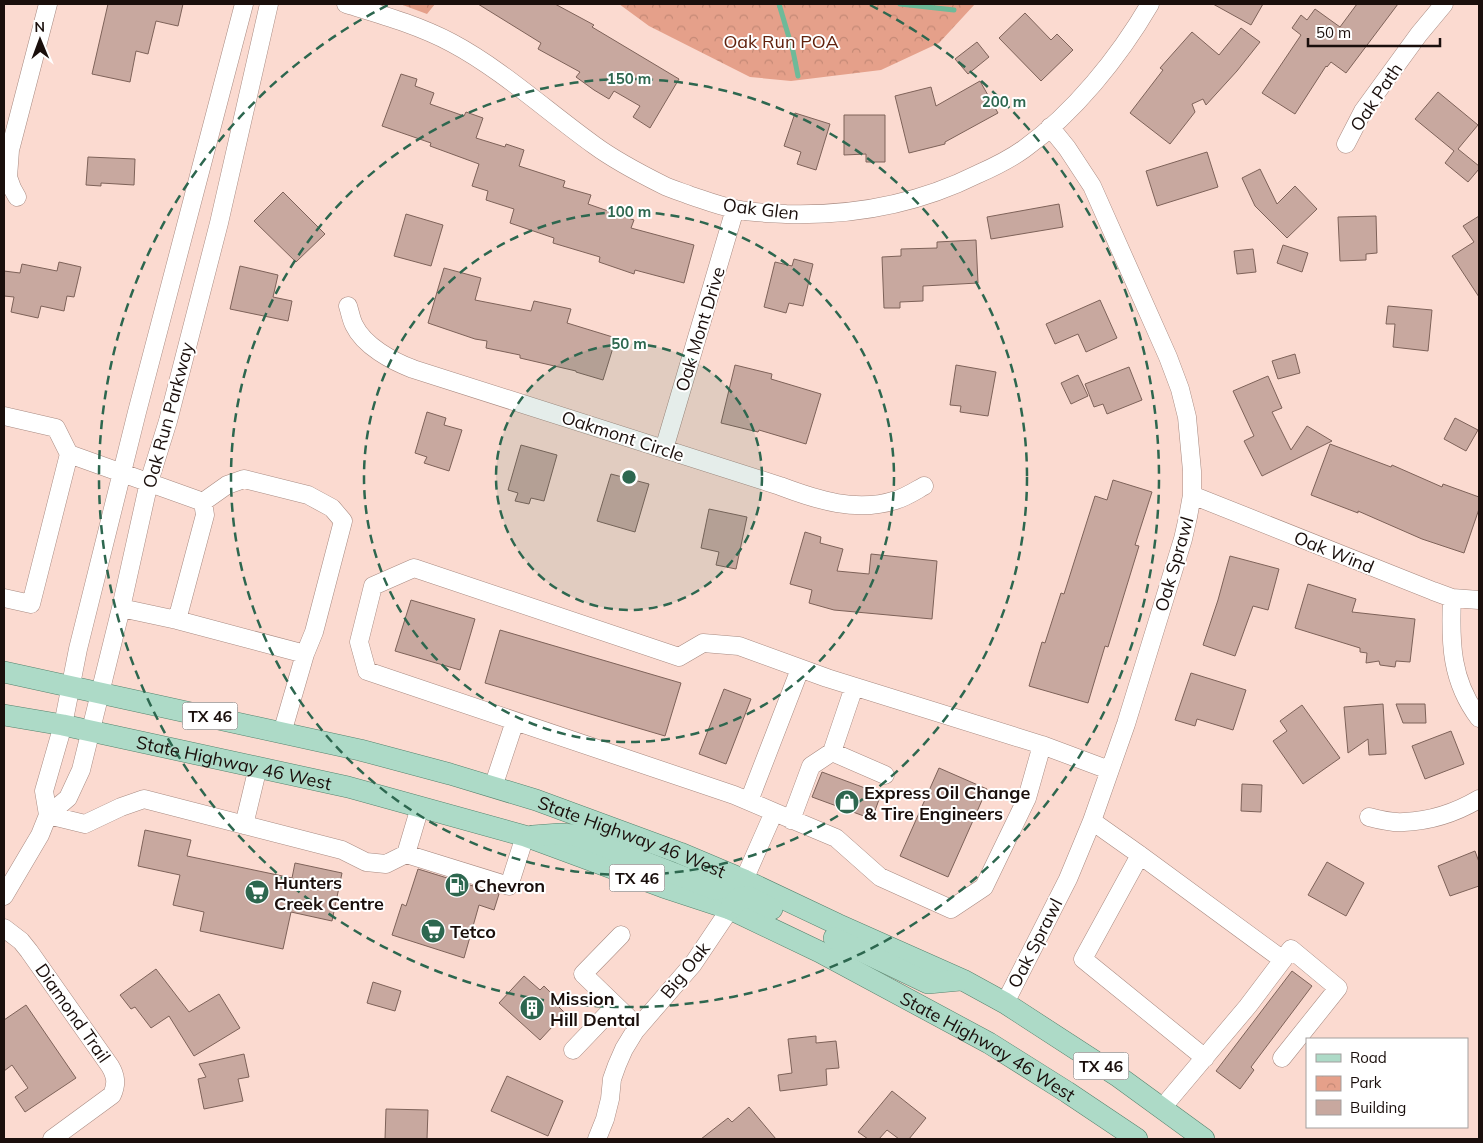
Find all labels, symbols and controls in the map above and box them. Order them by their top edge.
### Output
north arrow [15,15,65,65]
scale bar [1308,15,1440,47]
text: N [34,18,45,36]
text: 50 m [1316,23,1351,42]
park label: Oak Run POA [723,30,839,53]
street label: Oak Path [1345,58,1407,136]
text: 150 m [607,69,651,88]
text: 200 m [982,92,1026,111]
street label: Oak Glen [722,193,800,225]
text: 100 m [607,202,651,221]
street label: Oak Mont Drive [670,264,730,394]
text: 50 m [611,334,647,353]
street label: Oak Run Parkway [137,339,199,490]
street label: Oakmont Circle [559,405,687,467]
centre of rings [620,468,638,486]
street label: Oak Sprawl [1149,514,1199,614]
street label: Oak Wind [1291,526,1377,578]
road number: TX 46 [182,702,238,729]
street label: State Highway 46 West [134,730,334,795]
place label: Express Oil Change & Tire Engineers [864,781,1030,825]
shop icon: Express Oil Change & Tire Engineers [834,789,860,815]
street label: State Highway 46 West [535,790,729,883]
road number: TX 46 [610,864,664,891]
place label: Hunters Creek Centre [274,871,384,915]
fuel station icon: Chevron [444,872,470,898]
place label: Chevron [474,874,545,897]
supermarket icon: Hunters Creek Centre [244,879,270,905]
street label: Oak Sprawl [1003,894,1067,992]
supermarket icon: Tetco [420,918,446,944]
place label: Tetco [450,920,496,943]
street label: Big Oak [655,937,715,1003]
street label: Diamond Trail [30,959,116,1067]
street label: State Highway 46 West [896,986,1080,1106]
place label: Mission Hill Dental [550,987,640,1031]
building icon: Mission Hill Dental [519,995,545,1021]
legend [1306,1038,1468,1128]
text: Road [1350,1048,1387,1067]
road number: TX 46 [1074,1052,1128,1080]
text: Park [1350,1073,1382,1092]
text: Building [1350,1098,1406,1117]

